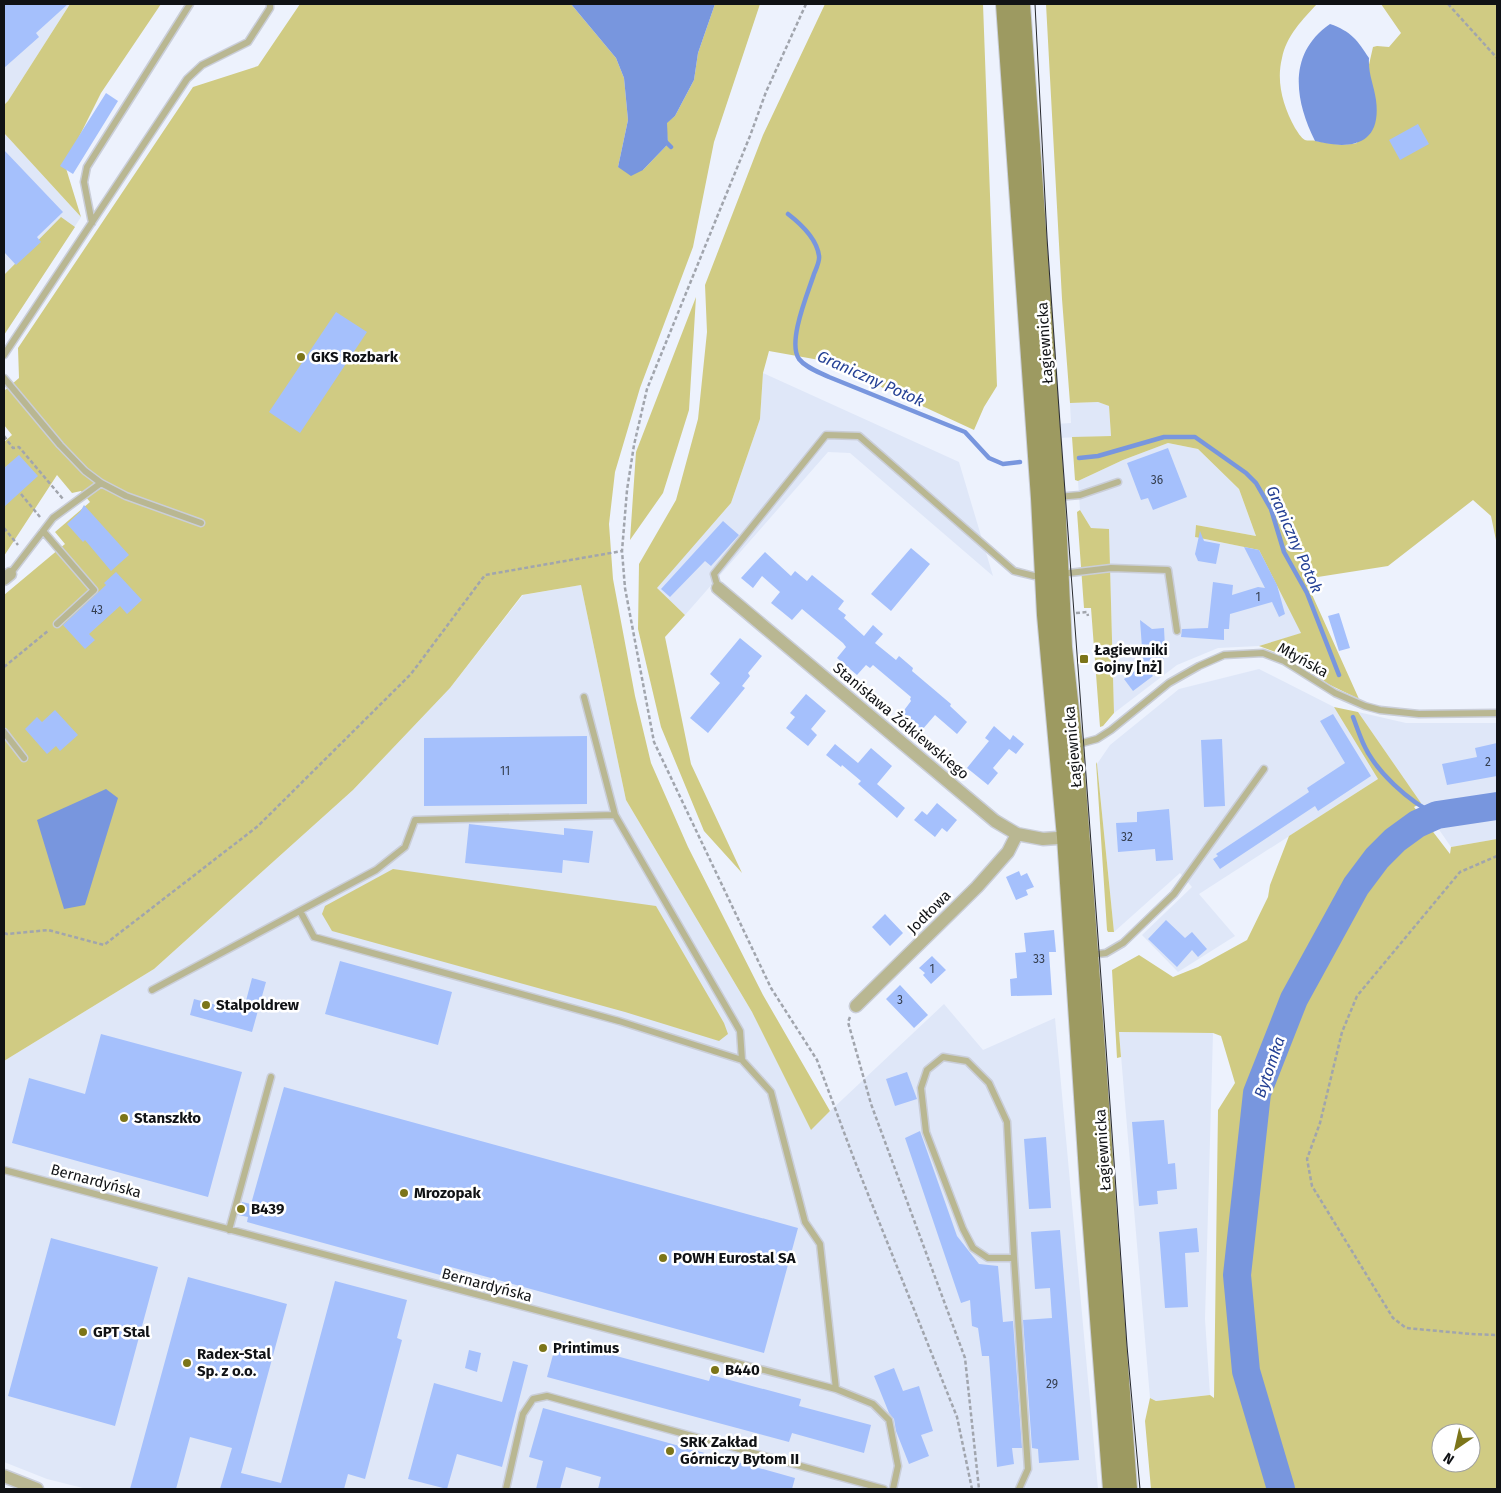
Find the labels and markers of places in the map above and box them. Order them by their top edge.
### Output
place label: GKS Rozbark [311,348,399,366]
marker: GKS Rozbark [295,351,307,363]
place label: Łagiewniki Gojny [nż] [1094,641,1168,676]
marker: Łagiewniki Gojny [nż] [1078,653,1090,665]
place label: Stalpoldrew [216,996,300,1014]
marker: Stalpoldrew [200,999,212,1011]
place label: Stanszkło [134,1109,201,1127]
marker: Stanszkło [118,1112,130,1124]
place label: Mrozopak [414,1184,482,1202]
marker: Mrozopak [398,1187,410,1199]
place label: B439 [251,1200,284,1218]
marker: B439 [235,1203,247,1215]
place label: POWH Eurostal SA [673,1249,797,1267]
marker: POWH Eurostal SA [657,1252,669,1264]
place label: GPT Stal [93,1323,150,1341]
marker: GPT Stal [77,1326,89,1338]
place label: Printimus [553,1339,619,1357]
marker: Printimus [537,1342,549,1354]
place label: Radex-Stal Sp. z o.o. [197,1345,271,1380]
marker: Radex-Stal Sp. z o.o. [181,1357,193,1369]
place label: B440 [725,1361,760,1379]
marker: B440 [709,1364,721,1376]
place label: SRK Zakład Górniczy Bytom II [680,1433,799,1468]
marker: SRK Zakład Górniczy Bytom II [664,1445,676,1457]

